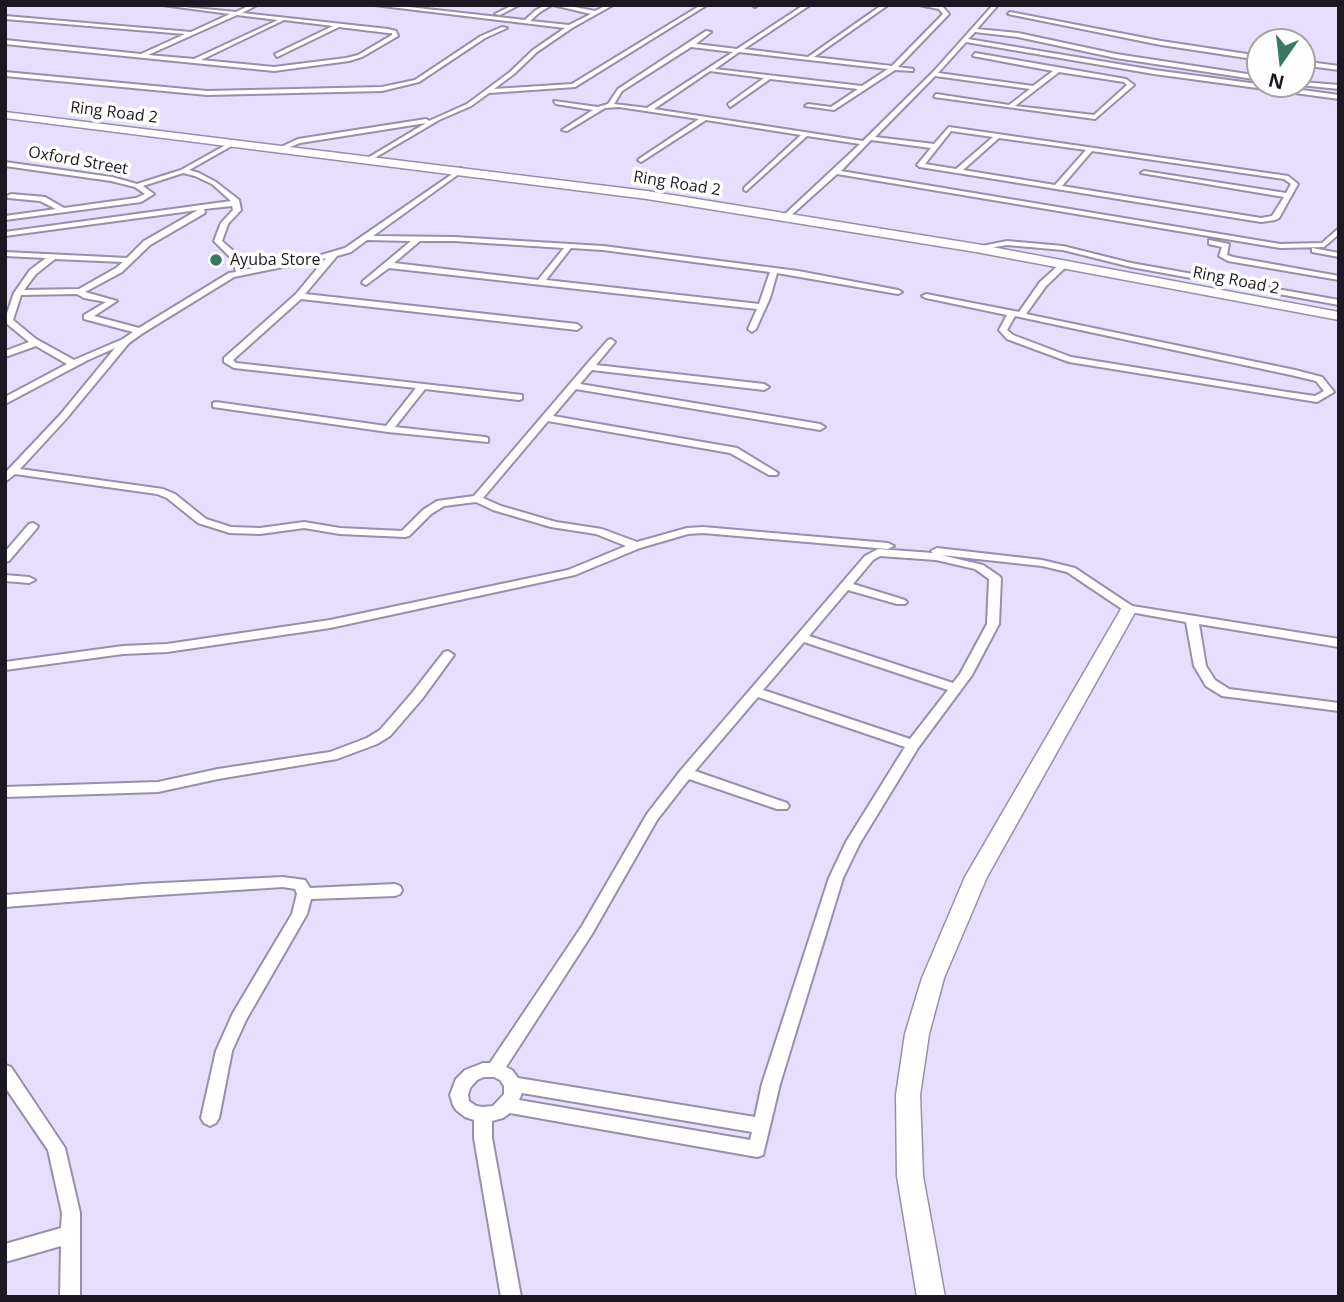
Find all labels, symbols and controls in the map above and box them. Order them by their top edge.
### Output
north arrow [1246,28,1316,98]
text: N [1266,67,1287,96]
street label: Ring Road 2 [69,98,159,128]
street label: Oxford Street [27,143,129,179]
street label: Ring Road 2 [632,168,722,200]
place label: Ayuba Store [230,250,320,270]
marker: Ayuba Store [208,252,224,268]
street label: Ring Road 2 [1191,263,1281,299]

